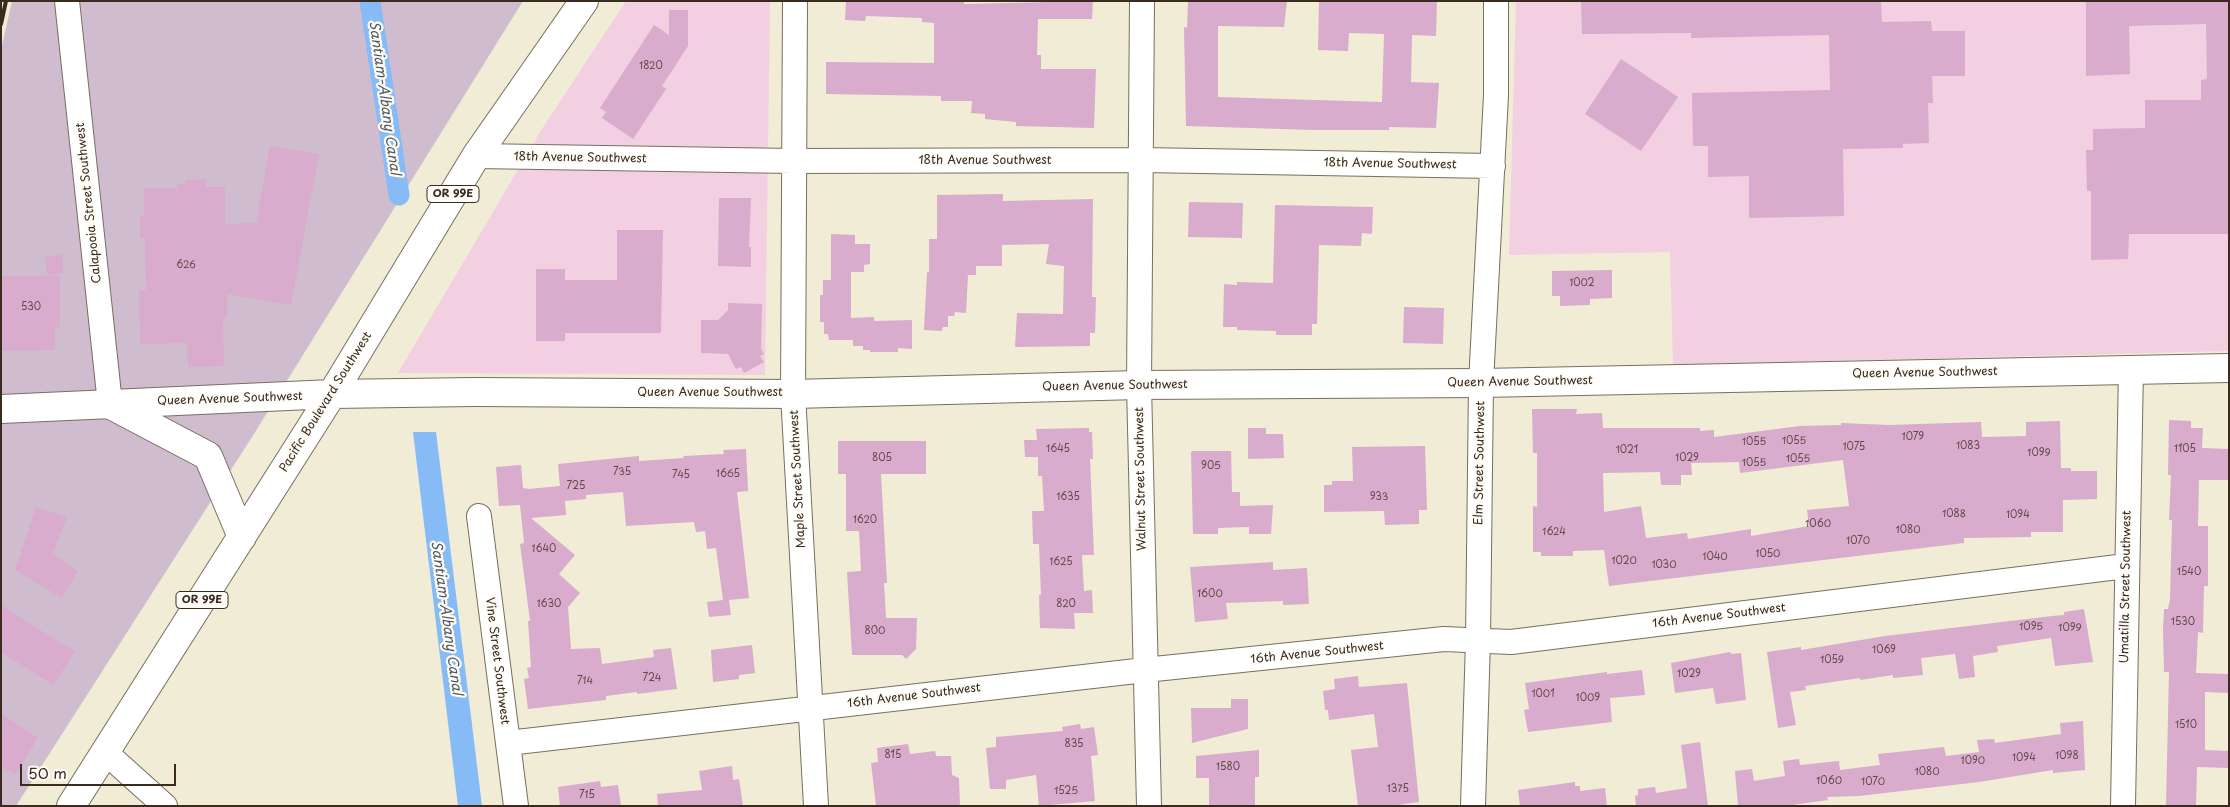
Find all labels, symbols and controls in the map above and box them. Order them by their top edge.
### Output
water label: Santiam-Albany Canal [365,20,403,176]
house number: 1820 [639,60,663,72]
street label: Calapooia Street Southwest [73,122,105,284]
street label: 18th Avenue Southwest [513,150,647,166]
street label: 18th Avenue Southwest [918,154,1052,168]
street label: 18th Avenue Southwest [1323,156,1457,172]
road number: OR 99E [427,185,479,202]
house number: 626 [176,259,196,271]
house number: 1002 [1569,277,1595,289]
house number: 530 [21,301,41,313]
street label: Pacific Boulevard Southwest [277,329,375,475]
street label: Queen Avenue Southwest [1852,365,1998,381]
street label: Queen Avenue Southwest [1447,374,1593,390]
street label: Queen Avenue Southwest [1042,378,1188,394]
street label: Queen Avenue Southwest [637,386,783,400]
street label: Queen Avenue Southwest [157,389,303,409]
street label: Elm Street Southwest [1472,401,1488,525]
street label: Walnut Street Southwest [1133,407,1149,551]
street label: Maple Street Southwest [787,409,809,549]
house number: 1079 [1902,431,1924,443]
house number: 1055 [1782,435,1806,447]
house number: 1055 [1742,436,1766,448]
house number: 1083 [1956,440,1980,452]
house number: 1075 [1843,441,1865,453]
house number: 1645 [1046,443,1070,455]
house number: 1105 [2174,443,2196,455]
house number: 1021 [1616,444,1638,456]
house number: 1099 [2027,447,2051,459]
house number: 805 [872,452,892,464]
house number: 1029 [1675,452,1699,464]
house number: 1055 [1786,453,1810,465]
house number: 1055 [1742,457,1766,469]
house number: 905 [1201,460,1221,472]
house number: 735 [613,466,631,478]
house number: 1665 [716,468,740,480]
house number: 745 [672,469,690,481]
house number: 725 [567,480,585,492]
house number: 1635 [1056,491,1080,503]
house number: 933 [1370,491,1388,503]
house number: 1088 [1942,508,1966,520]
house number: 1094 [2006,509,2030,521]
street label: Umatilla Street Southwest [2117,510,2135,664]
house number: 1620 [853,514,877,526]
house number: 1060 [1805,518,1831,530]
house number: 1080 [1895,524,1921,536]
house number: 1624 [1542,526,1566,538]
house number: 1070 [1846,535,1870,547]
water label: Santiam-Albany Canal [427,540,465,696]
house number: 1640 [532,543,556,555]
house number: 1050 [1756,548,1780,560]
house number: 1040 [1702,551,1728,563]
house number: 1020 [1611,555,1637,567]
house number: 1625 [1049,556,1073,568]
house number: 1030 [1651,559,1677,571]
house number: 1540 [2177,566,2201,578]
house number: 1600 [1197,588,1223,600]
road number: OR 99E [176,592,228,608]
street label: Vine Street Southwest [482,596,512,726]
house number: 1630 [537,598,561,610]
house number: 820 [1056,598,1076,610]
street label: 16th Avenue Southwest [1652,601,1786,631]
house number: 1530 [2171,616,2195,628]
house number: 1095 [2019,621,2043,633]
house number: 1099 [2058,622,2082,634]
house number: 800 [865,625,885,637]
street label: 16th Avenue Southwest [1250,639,1384,667]
house number: 1069 [1872,644,1896,656]
house number: 1059 [1820,654,1844,666]
house number: 1029 [1677,668,1701,680]
house number: 724 [643,672,661,684]
house number: 714 [577,675,593,687]
street label: 16th Avenue Southwest [847,681,981,711]
house number: 1001 [1531,688,1555,700]
house number: 1009 [1576,692,1600,704]
house number: 1510 [2175,719,2197,731]
house number: 835 [1065,738,1083,750]
house number: 815 [884,749,902,761]
house number: 1098 [2055,750,2079,762]
house number: 1094 [2012,752,2036,764]
scale bar [22,754,179,786]
house number: 1090 [1961,755,1985,767]
text: 50 m [28,761,67,784]
house number: 1580 [1216,761,1240,773]
house number: 1080 [1914,766,1940,778]
house number: 1060 [1816,775,1842,787]
house number: 1070 [1861,776,1885,788]
house number: 1375 [1387,783,1409,795]
house number: 1525 [1054,785,1078,797]
house number: 715 [579,789,595,801]

